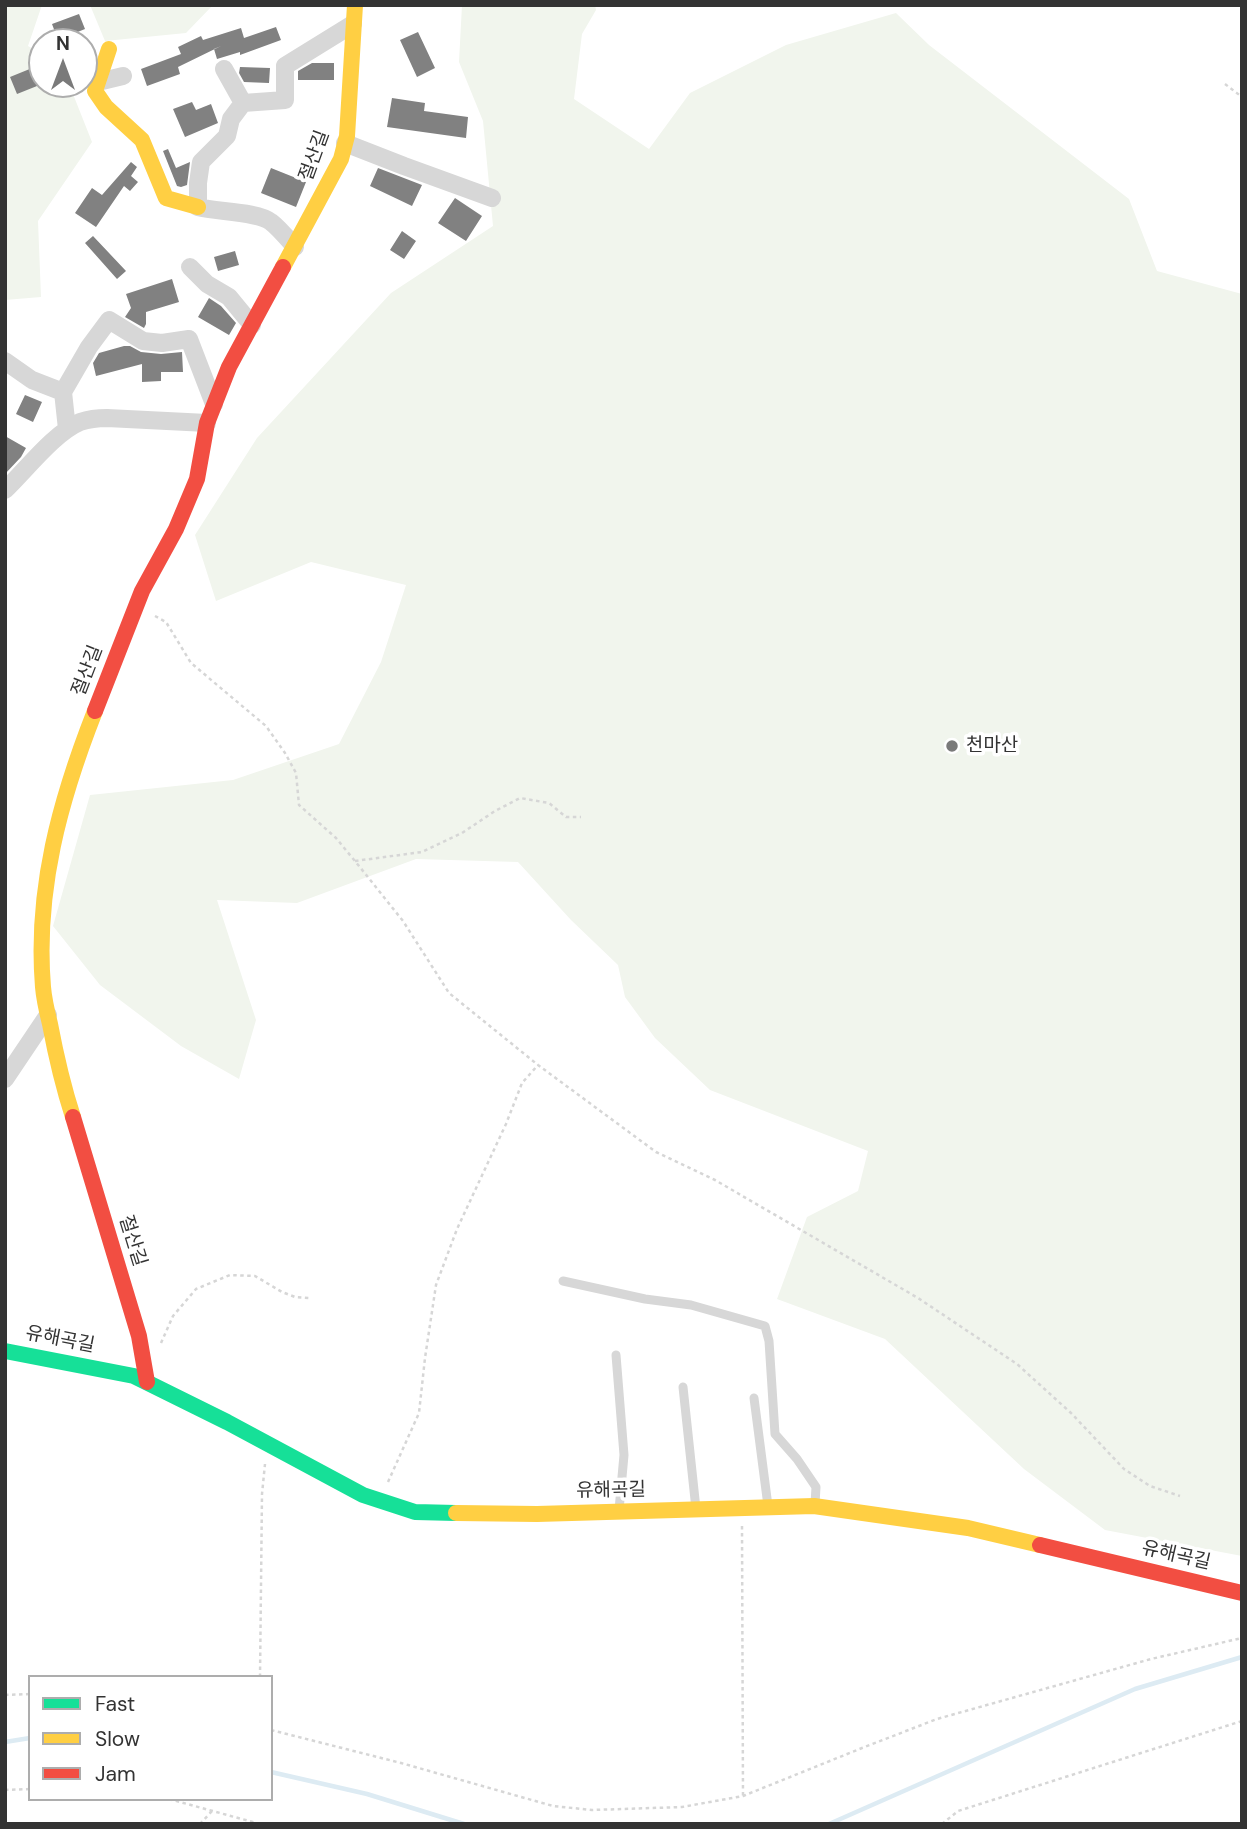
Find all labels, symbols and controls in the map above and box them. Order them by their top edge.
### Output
north arrow [28,28,98,98]
text: N [56,31,70,56]
street label: 절산길 [295,127,335,185]
street label: 절산길 [68,642,108,700]
place label: 천마산 [966,735,1018,757]
marker: 천마산 [944,738,960,754]
street label: 절산길 [113,1213,151,1269]
street label: 유해곡길 [24,1322,96,1358]
street label: 유해곡길 [576,1479,646,1503]
street label: 유해곡길 [1139,1537,1213,1575]
legend [28,1675,273,1801]
text: Fast [95,1690,135,1718]
text: Slow [95,1725,140,1753]
text: Jam [95,1760,136,1788]

